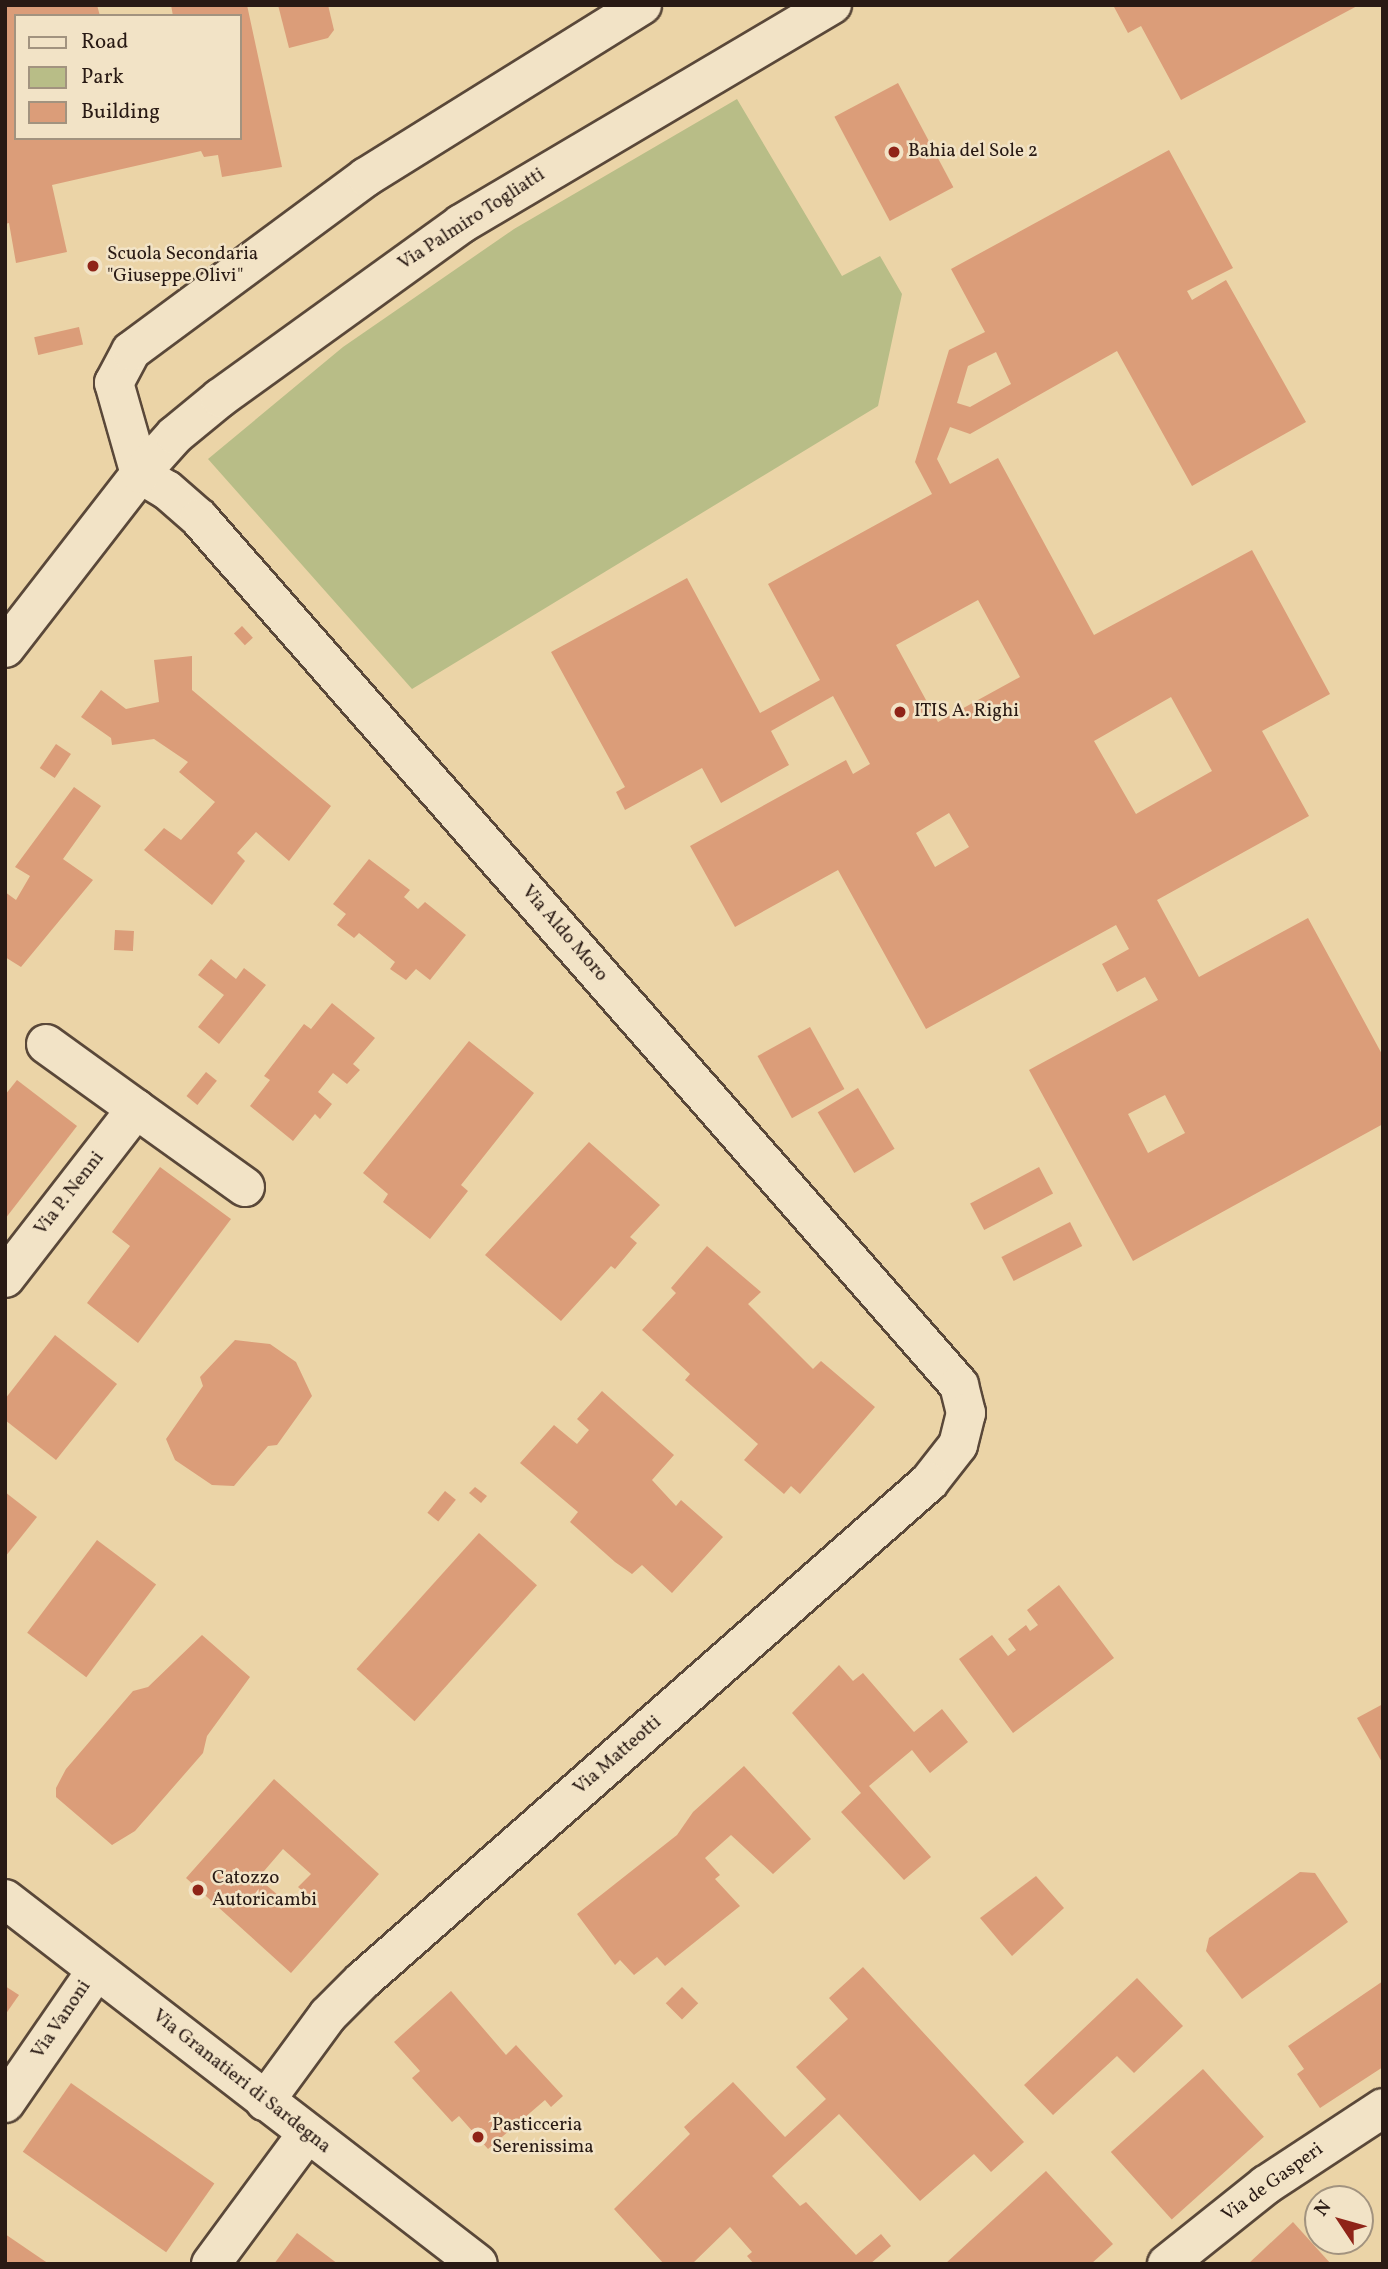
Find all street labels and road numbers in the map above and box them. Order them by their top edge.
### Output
street label: Via Palmiro Togliatti [394,164,550,276]
street label: Via Aldo Moro [516,881,612,987]
street label: Via P. Nenni [30,1148,110,1240]
street label: Via Matteotti [569,1712,667,1800]
street label: Via Vanoni [27,1976,97,2064]
street label: Via Granatieri di Sardegna [147,2005,335,2159]
street label: Via de Gasperi [1218,2139,1328,2227]

